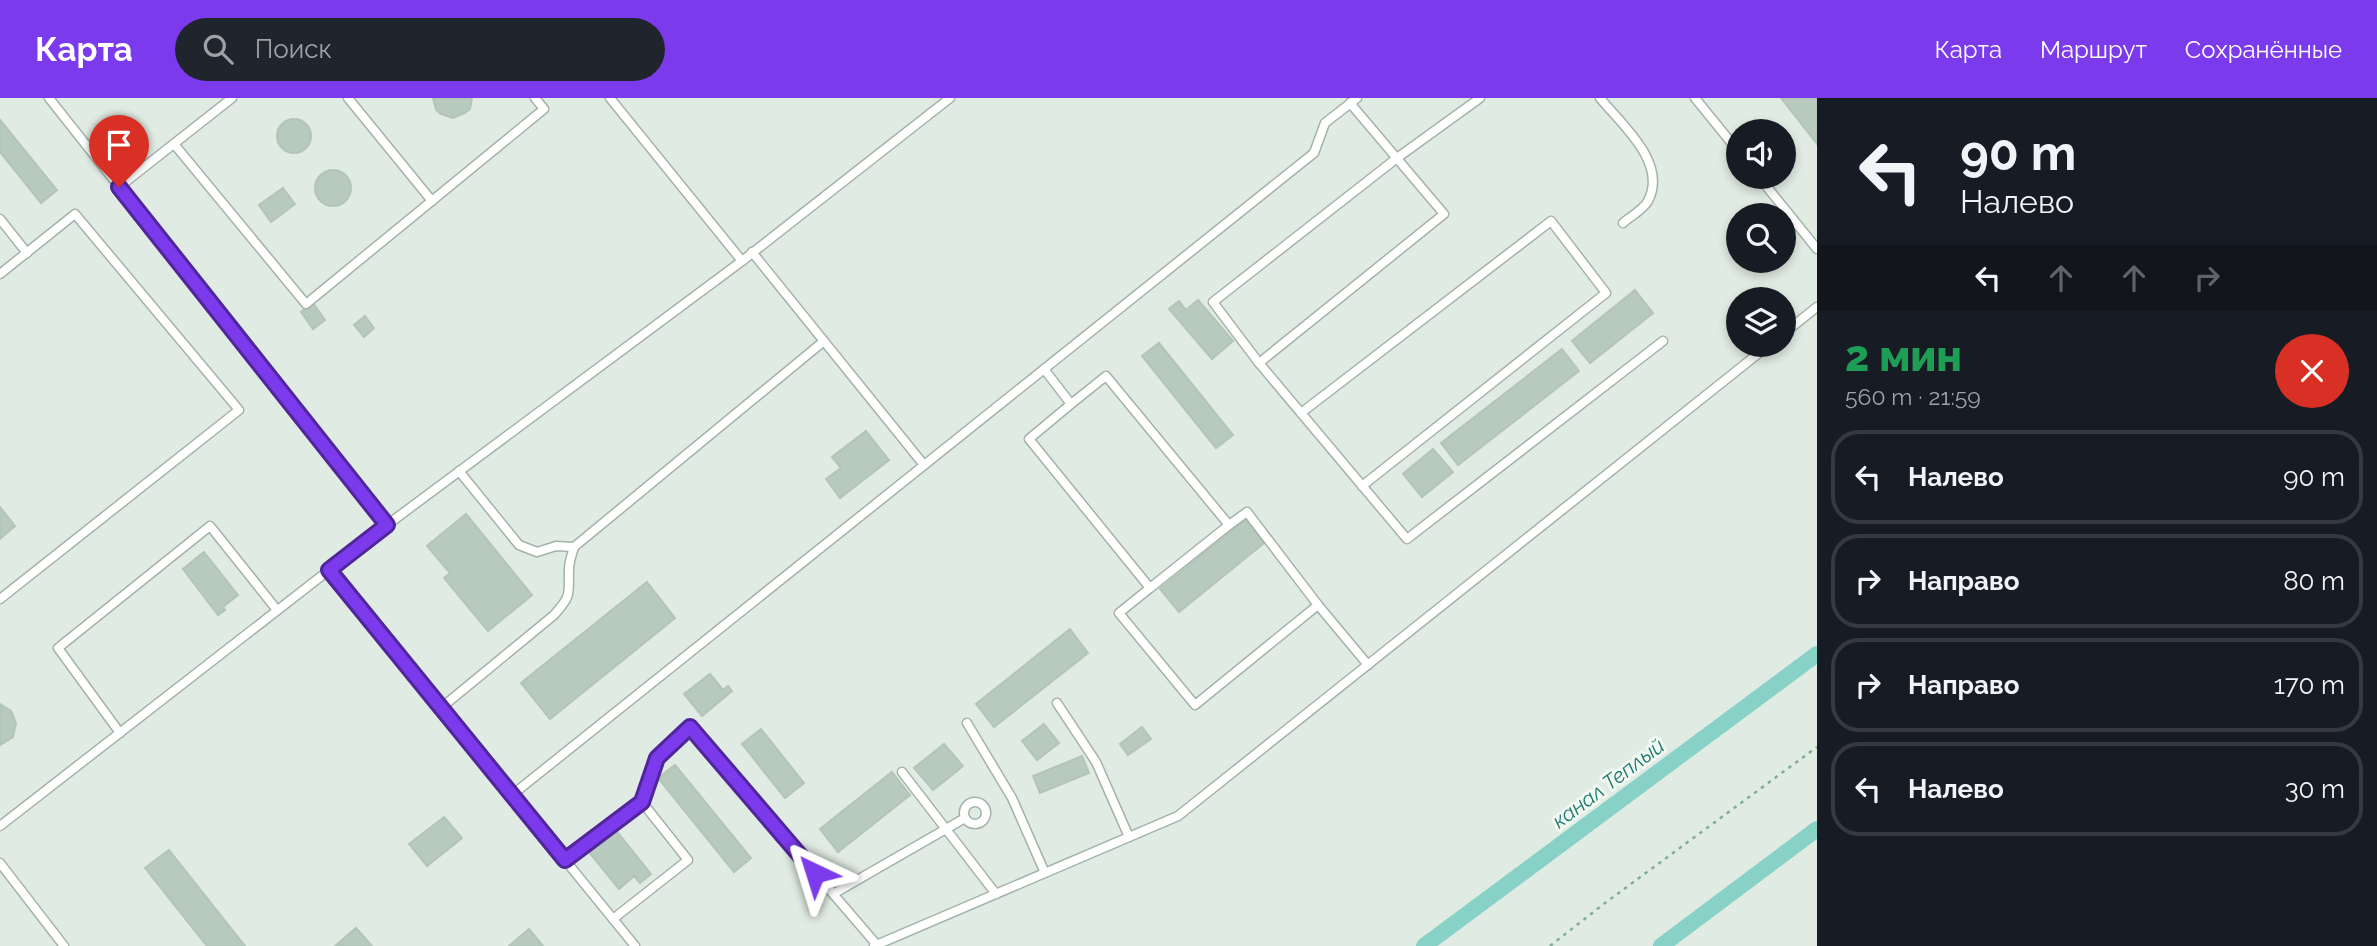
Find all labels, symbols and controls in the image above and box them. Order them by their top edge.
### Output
search box [175,18,665,81]
text: Карта [35,30,133,69]
icon: search [199,30,237,68]
text: Поиск [255,34,332,64]
text: Карта [1934,35,2002,64]
text: Маршрут [2040,35,2147,64]
text: Сохранённые [2185,35,2342,64]
pin [89,115,149,187]
map controls [1726,119,1796,357]
button: sound [1726,119,1796,189]
text: 90 m [1960,124,2076,181]
icon: arrive [100,126,138,164]
icon: left [1845,126,1936,217]
text: Налево [1960,183,2074,220]
button: search [1726,203,1796,273]
icon: left [1969,259,2007,297]
icon: ahead [2042,259,2080,297]
icon: ahead [2115,259,2153,297]
icon: right [2188,259,2226,297]
button: layers [1726,287,1796,357]
text: 2 мин [1845,332,1962,381]
button: close [2275,334,2349,408]
text: 560 m · 21:59 [1845,383,1981,410]
icon: left [1849,458,1887,496]
text: Налево [1908,462,2004,492]
text: 90 m [2283,462,2345,492]
icon: right [1849,562,1887,600]
text: Направо [1908,566,2019,596]
text: 80 m [2283,566,2345,596]
icon: right [1849,666,1887,704]
text: Направо [1908,670,2019,700]
text: 170 m [2274,670,2345,700]
water label: канал Теплый [1547,733,1669,833]
icon: left [1849,770,1887,808]
text: Налево [1908,774,2004,804]
text: 30 m [2285,774,2345,804]
position arrow [778,836,852,910]

